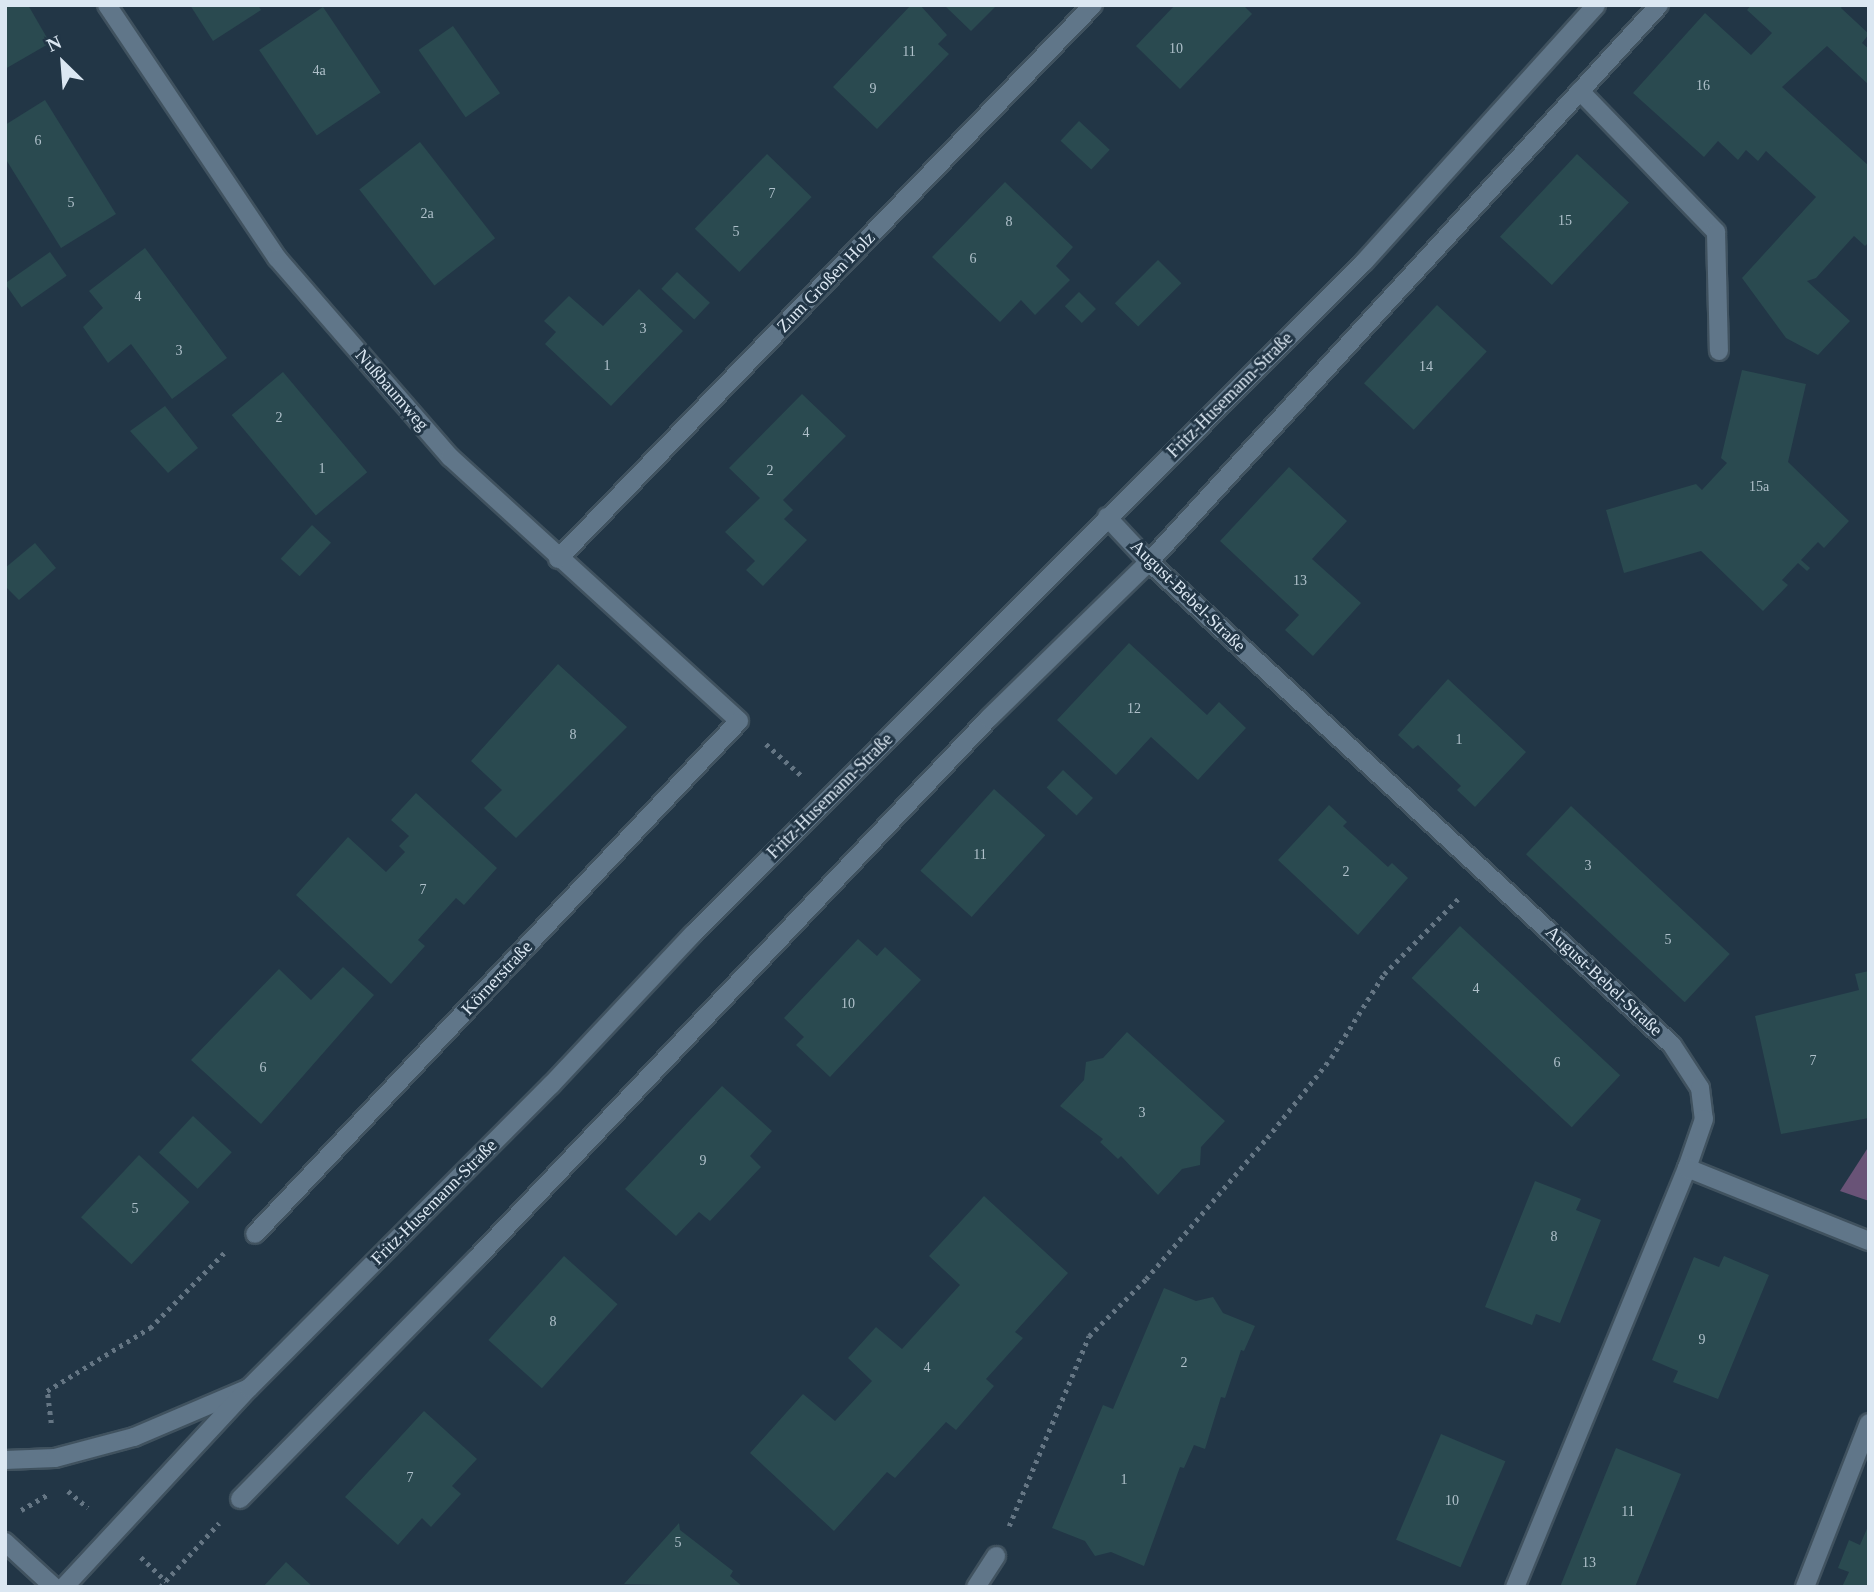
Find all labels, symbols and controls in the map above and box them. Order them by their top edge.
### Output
north arrow [28,28,98,98]
text: N [43,31,65,56]
house number: 10 [1169,41,1183,57]
house number: 11 [902,44,916,60]
house number: 4a [312,63,326,79]
house number: 16 [1696,78,1710,94]
house number: 9 [870,81,876,97]
house number: 6 [34,133,42,149]
house number: 7 [768,186,776,202]
house number: 5 [68,195,74,211]
house number: 2a [420,206,434,222]
house number: 15 [1558,213,1572,229]
house number: 8 [1006,214,1012,230]
house number: 5 [732,224,740,240]
street label: Zum Großen Holz [772,227,880,337]
house number: 6 [970,251,976,267]
house number: 4 [134,289,142,305]
house number: 3 [640,321,646,337]
street label: Fritz-Husemann-Straße [1163,328,1297,462]
house number: 3 [176,343,182,359]
street label: Nußbaumweg [351,345,433,435]
house number: 1 [604,358,610,374]
house number: 14 [1419,359,1433,375]
house number: 2 [276,410,282,426]
house number: 4 [802,425,810,441]
house number: 1 [318,461,326,477]
house number: 2 [766,463,774,479]
house number: 15a [1749,479,1769,495]
street label: August-Bebel-Straße [1126,535,1250,657]
house number: 13 [1293,573,1307,589]
house number: 12 [1127,701,1141,717]
house number: 8 [570,727,576,743]
street label: Fritz-Husemann-Straße [763,729,897,863]
house number: 1 [1456,732,1462,748]
house number: 11 [973,847,987,863]
house number: 3 [1584,858,1592,874]
house number: 2 [1342,864,1350,880]
house number: 7 [420,882,426,898]
street label: August-Bebel-Straße [1541,921,1667,1041]
house number: 5 [1664,932,1672,948]
street label: Körnerstraße [457,936,537,1020]
house number: 4 [1472,981,1480,997]
house number: 10 [841,996,855,1012]
house number: 7 [1810,1053,1816,1069]
house number: 6 [1554,1055,1560,1071]
house number: 6 [260,1060,266,1076]
house number: 3 [1138,1105,1146,1121]
street label: Fritz-Husemann-Straße [367,1135,501,1269]
house number: 9 [700,1153,706,1169]
house number: 5 [132,1201,138,1217]
house number: 8 [1550,1229,1558,1245]
house number: 8 [550,1314,556,1330]
house number: 9 [1698,1332,1706,1348]
house number: 2 [1180,1355,1188,1371]
house number: 4 [923,1360,930,1376]
house number: 7 [406,1470,414,1486]
house number: 1 [1120,1472,1128,1488]
house number: 10 [1445,1493,1459,1509]
house number: 11 [1621,1504,1635,1520]
house number: 5 [674,1535,682,1551]
house number: 13 [1582,1555,1596,1571]

